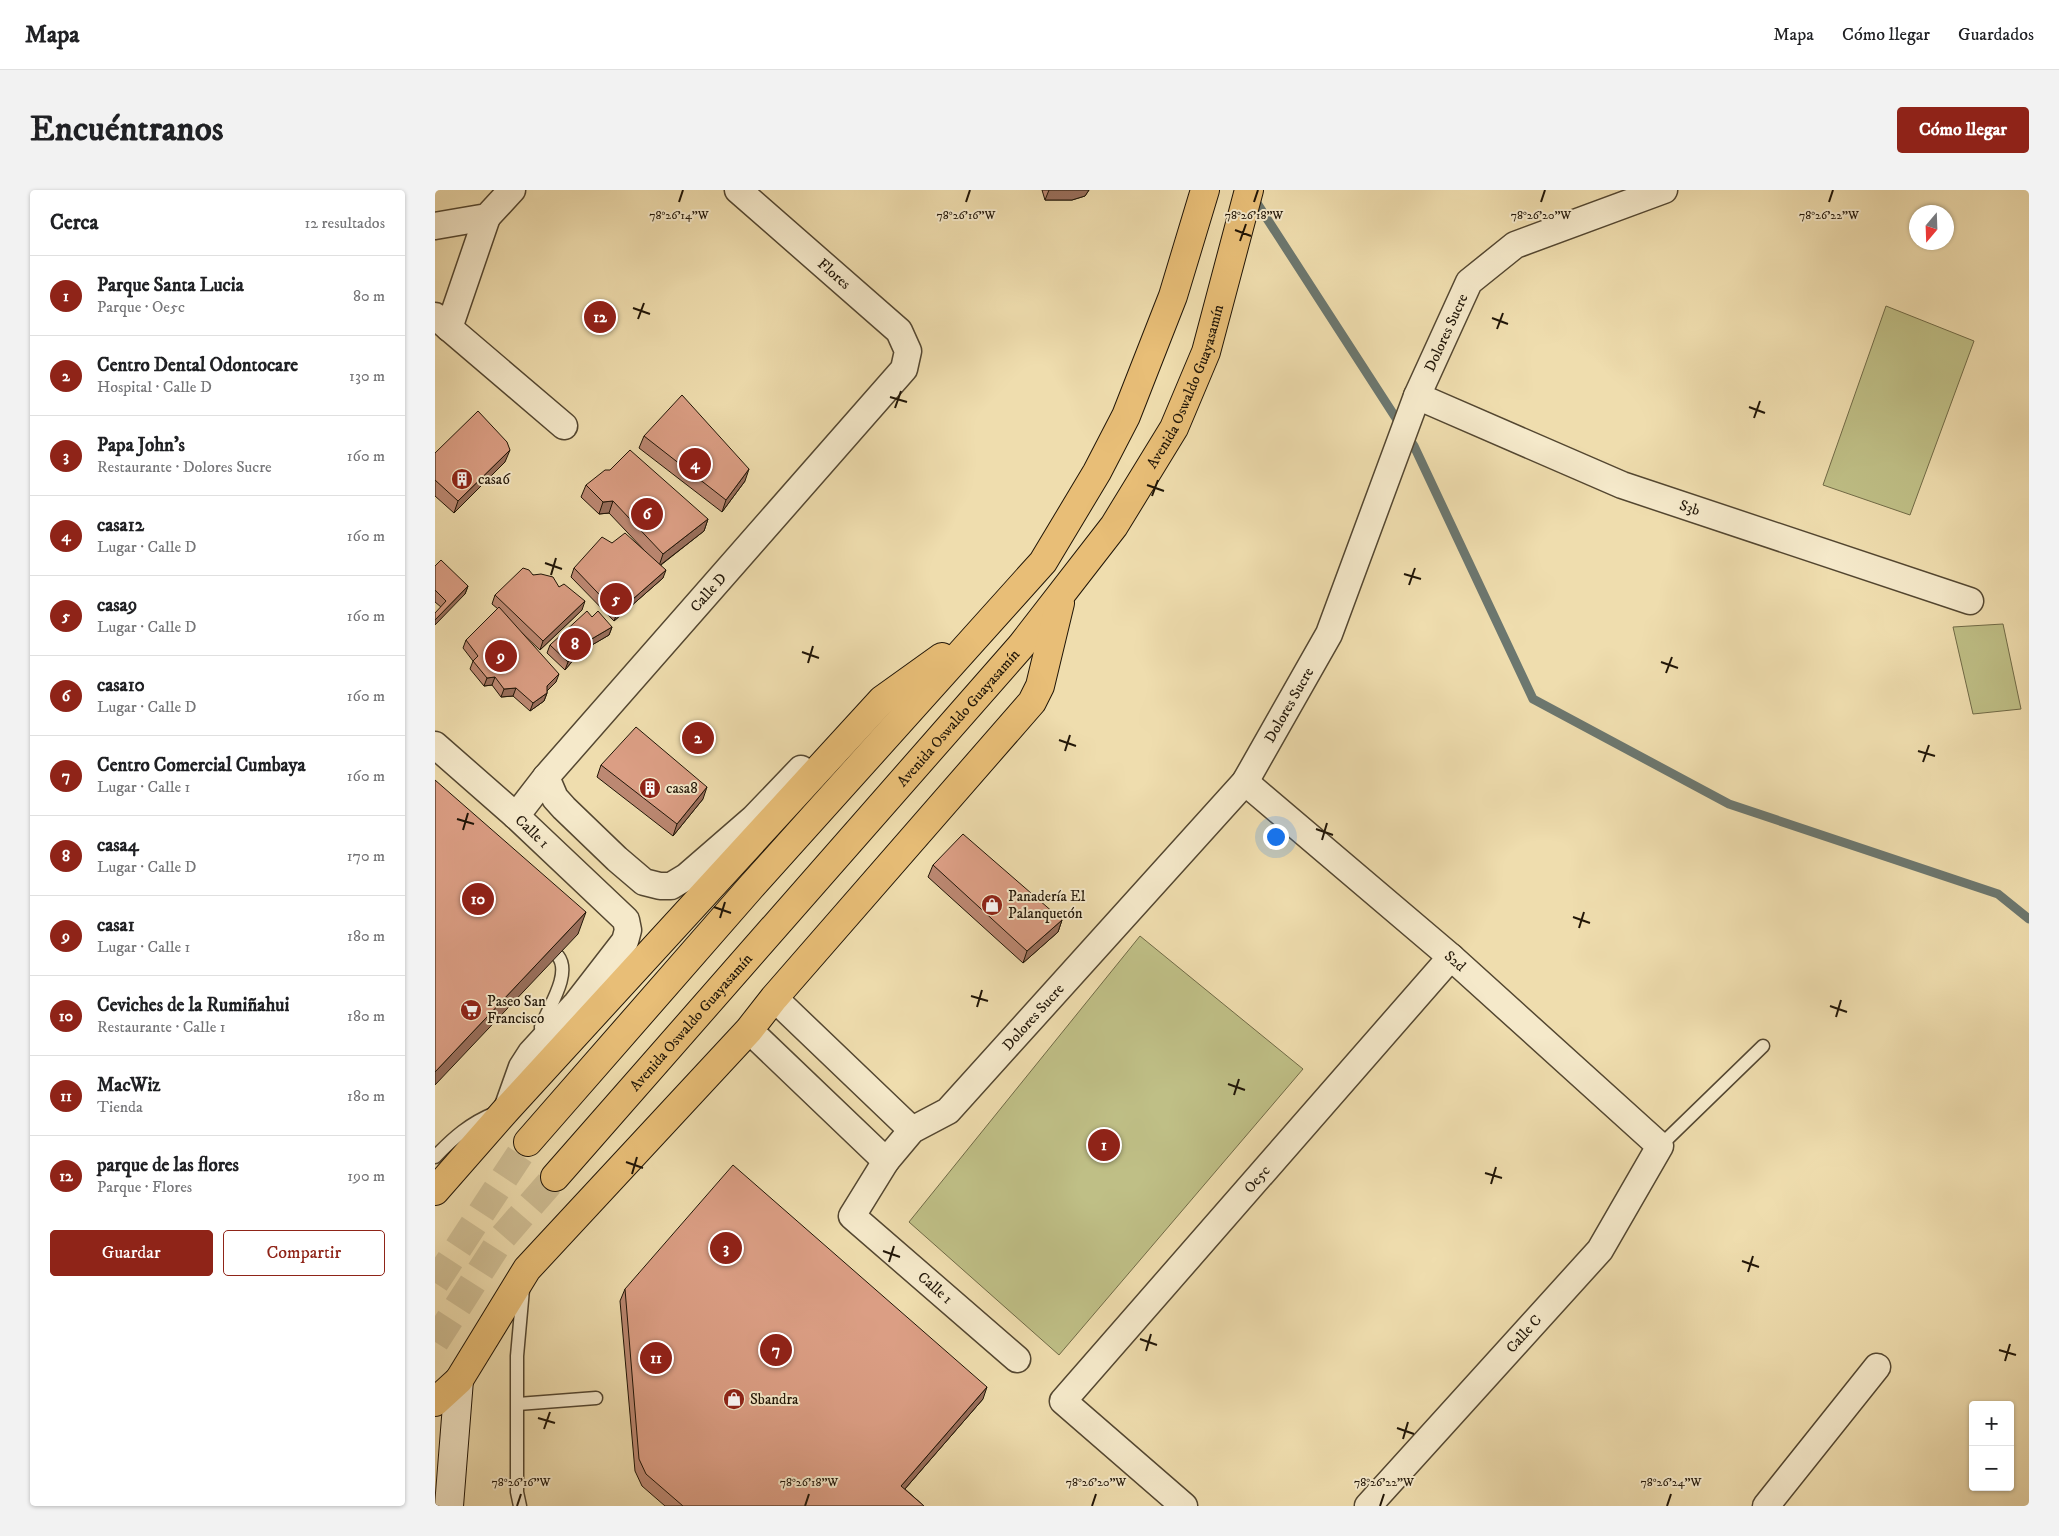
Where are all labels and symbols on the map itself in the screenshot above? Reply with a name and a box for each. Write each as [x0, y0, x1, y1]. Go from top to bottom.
north arrow [1909, 205, 1954, 250]
text: 78°26'14"W [649, 208, 710, 223]
text: 78°26'16"W [937, 208, 996, 223]
text: 78°26'18"W [1225, 208, 1284, 223]
text: 78°26'20"W [1511, 208, 1572, 223]
text: 78°26'22"W [1799, 208, 1860, 223]
street label: Flores [814, 254, 854, 294]
street label: Dolores Sucre [1420, 291, 1472, 375]
pin: 12 [584, 298, 616, 336]
street label: Avenida Oswaldo Guayasamín [1142, 302, 1228, 472]
pin: 4 [679, 445, 711, 483]
building icon: casa6 [450, 467, 474, 491]
place label: casa6 [478, 470, 511, 489]
pin: 6 [631, 495, 663, 533]
street label: S3b [1677, 495, 1703, 520]
street label: Calle D [686, 569, 730, 616]
pin: 5 [600, 580, 632, 618]
pin: 8 [559, 625, 591, 663]
pin: 9 [485, 637, 517, 675]
street label: Avenida Oswaldo Guayasamín [893, 645, 1024, 791]
street label: Dolores Sucre [1260, 664, 1318, 746]
pin: 2 [682, 719, 714, 757]
building icon: casa8 [638, 776, 662, 800]
place label: casa8 [666, 779, 698, 798]
street label: Calle 1 [511, 811, 553, 852]
your location [1263, 824, 1289, 850]
pin: 10 [462, 880, 494, 918]
place label: Panadería El Palanquetón [1008, 887, 1086, 923]
shop icon: Panadería El Palanquetón [980, 893, 1004, 917]
street label: S2d [1441, 946, 1470, 976]
street label: Avenida Oswaldo Guayasamín [625, 949, 756, 1095]
street label: Dolores Sucre [998, 979, 1068, 1054]
place label: Paseo San Francisco [487, 992, 546, 1028]
supermarket icon: Paseo San Francisco [459, 998, 483, 1022]
pin: 1 [1088, 1126, 1120, 1164]
street label: Oe5c [1240, 1161, 1275, 1197]
pin: 3 [710, 1229, 742, 1267]
street label: Calle 1 [914, 1268, 956, 1308]
street label: Calle C [1502, 1311, 1546, 1357]
pin: 7 [760, 1331, 792, 1369]
pin: 11 [640, 1339, 672, 1377]
shop icon: Sbandra [722, 1387, 746, 1411]
place label: Sbandra [750, 1390, 799, 1409]
text: 78°26'16"W [492, 1475, 551, 1490]
text: 78°26'18"W [780, 1475, 839, 1490]
text: 78°26'20"W [1066, 1475, 1127, 1490]
text: 78°26'22"W [1354, 1475, 1415, 1490]
text: 78°26'24"W [1640, 1475, 1703, 1490]

